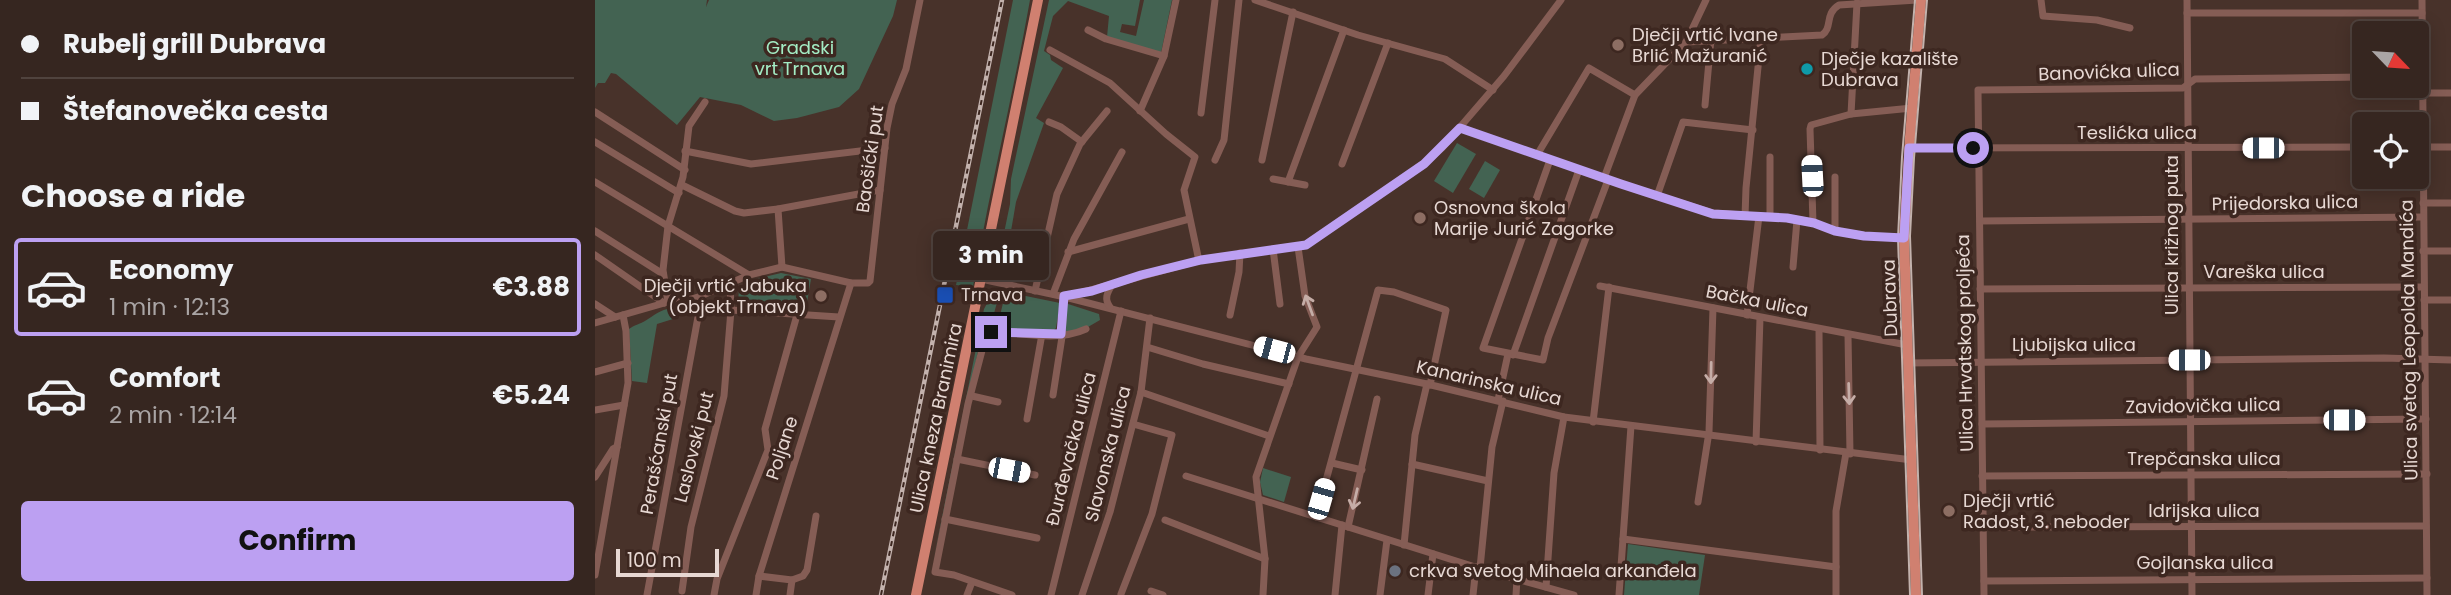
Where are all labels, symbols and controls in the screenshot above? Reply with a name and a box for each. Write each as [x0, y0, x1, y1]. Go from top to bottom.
north arrow [2352, 21, 2429, 98]
map controls [2352, 21, 2429, 189]
place label: Dječji vrtić Ivane Brlić Mažuranić [1632, 22, 1778, 68]
text: Rubelj grill Dubrava [63, 26, 326, 62]
park label: Gradski vrt Trnava [755, 35, 845, 81]
marker: Dječji vrtić Ivane Brlić Mažuranić [1610, 37, 1626, 53]
place label: Dječje kazalište Dubrava [1821, 46, 1958, 92]
street label: Banovićka ulica [2038, 57, 2180, 86]
marker: Dječje kazalište Dubrava [1799, 61, 1815, 77]
text: Štefanovečka cesta [63, 93, 328, 129]
street label: Baošićki put [850, 104, 889, 214]
button: locate [2352, 112, 2429, 189]
street label: Teslićka ulica [2077, 120, 2197, 145]
route start [1957, 132, 1989, 164]
car [2243, 138, 2285, 159]
car [1801, 154, 1824, 198]
street label: Ulica križnog puta [2159, 155, 2184, 315]
text: Choose a ride [21, 173, 245, 218]
street label: Prijedorska ulica [2211, 189, 2359, 216]
place label: Osnovna škola Marije Jurić Zagorke [1434, 195, 1614, 241]
street label: Ulica svetog Leopolda Mandića [2394, 199, 2423, 481]
marker: Osnovna škola Marije Jurić Zagorke [1412, 210, 1428, 226]
callout: 3 min [933, 230, 1049, 280]
street label: Ulica Hrvatskog proljeća [1950, 234, 1979, 452]
text: 3 min [958, 239, 1024, 271]
text: Economy [109, 252, 233, 288]
icon: car [25, 256, 88, 319]
street label: Dubrava [1876, 259, 1903, 337]
street label: Vareška ulica [2203, 259, 2325, 284]
text: €3.88 [493, 269, 570, 305]
place label: Dječji vrtić Jabuka (objekt Trnava) [644, 273, 807, 319]
street label: Bačka ulica [1704, 278, 1810, 323]
place label: Trnava [961, 282, 1023, 307]
marker: Trnava [935, 285, 955, 305]
marker: Dječji vrtić Jabuka (objekt Trnava) [813, 288, 829, 304]
text: 1 min · 12:13 [109, 291, 230, 323]
one-way arrow [1302, 295, 1315, 317]
route end [975, 316, 1007, 348]
street label: Ulica kneza Branimira [903, 321, 968, 515]
street label: Ljubijska ulica [2012, 332, 2136, 357]
car [1251, 334, 1298, 366]
car [2169, 350, 2211, 371]
street label: Kanarinska ulica [1414, 354, 1564, 411]
text: Comfort [109, 360, 221, 396]
one-way arrow [1705, 361, 1718, 384]
icon: car [25, 364, 88, 427]
street label: Đurđevačka ulica [1039, 369, 1102, 528]
street label: Perašćanski put [634, 372, 683, 516]
text: €5.24 [493, 377, 570, 413]
street label: Slavonska ulica [1079, 383, 1137, 525]
one-way arrow [1842, 383, 1856, 406]
street label: Laslovski put [668, 389, 719, 505]
street label: Zavidovička ulica [2125, 392, 2281, 419]
text: 2 min · 12:14 [109, 399, 237, 431]
car [2324, 410, 2366, 431]
street label: Poljane [759, 413, 804, 483]
street label: Trepčanska ulica [2127, 446, 2281, 471]
car [987, 456, 1032, 484]
car [1306, 476, 1337, 522]
one-way arrow [1348, 487, 1361, 510]
place label: Dječji vrtić Radost, 3. neboder [1963, 488, 2130, 534]
street label: Idrijska ulica [2148, 498, 2260, 523]
button: Confirm [21, 501, 574, 581]
marker: Dječji vrtić Radost, 3. neboder [1941, 503, 1957, 519]
scale bar [616, 546, 719, 578]
text: 100 m [627, 547, 682, 574]
street label: Gojlanska ulica [2136, 550, 2274, 575]
place label: crkva svetog Mihaela arkanđela [1409, 558, 1697, 583]
marker: crkva svetog Mihaela arkanđela [1387, 563, 1403, 579]

